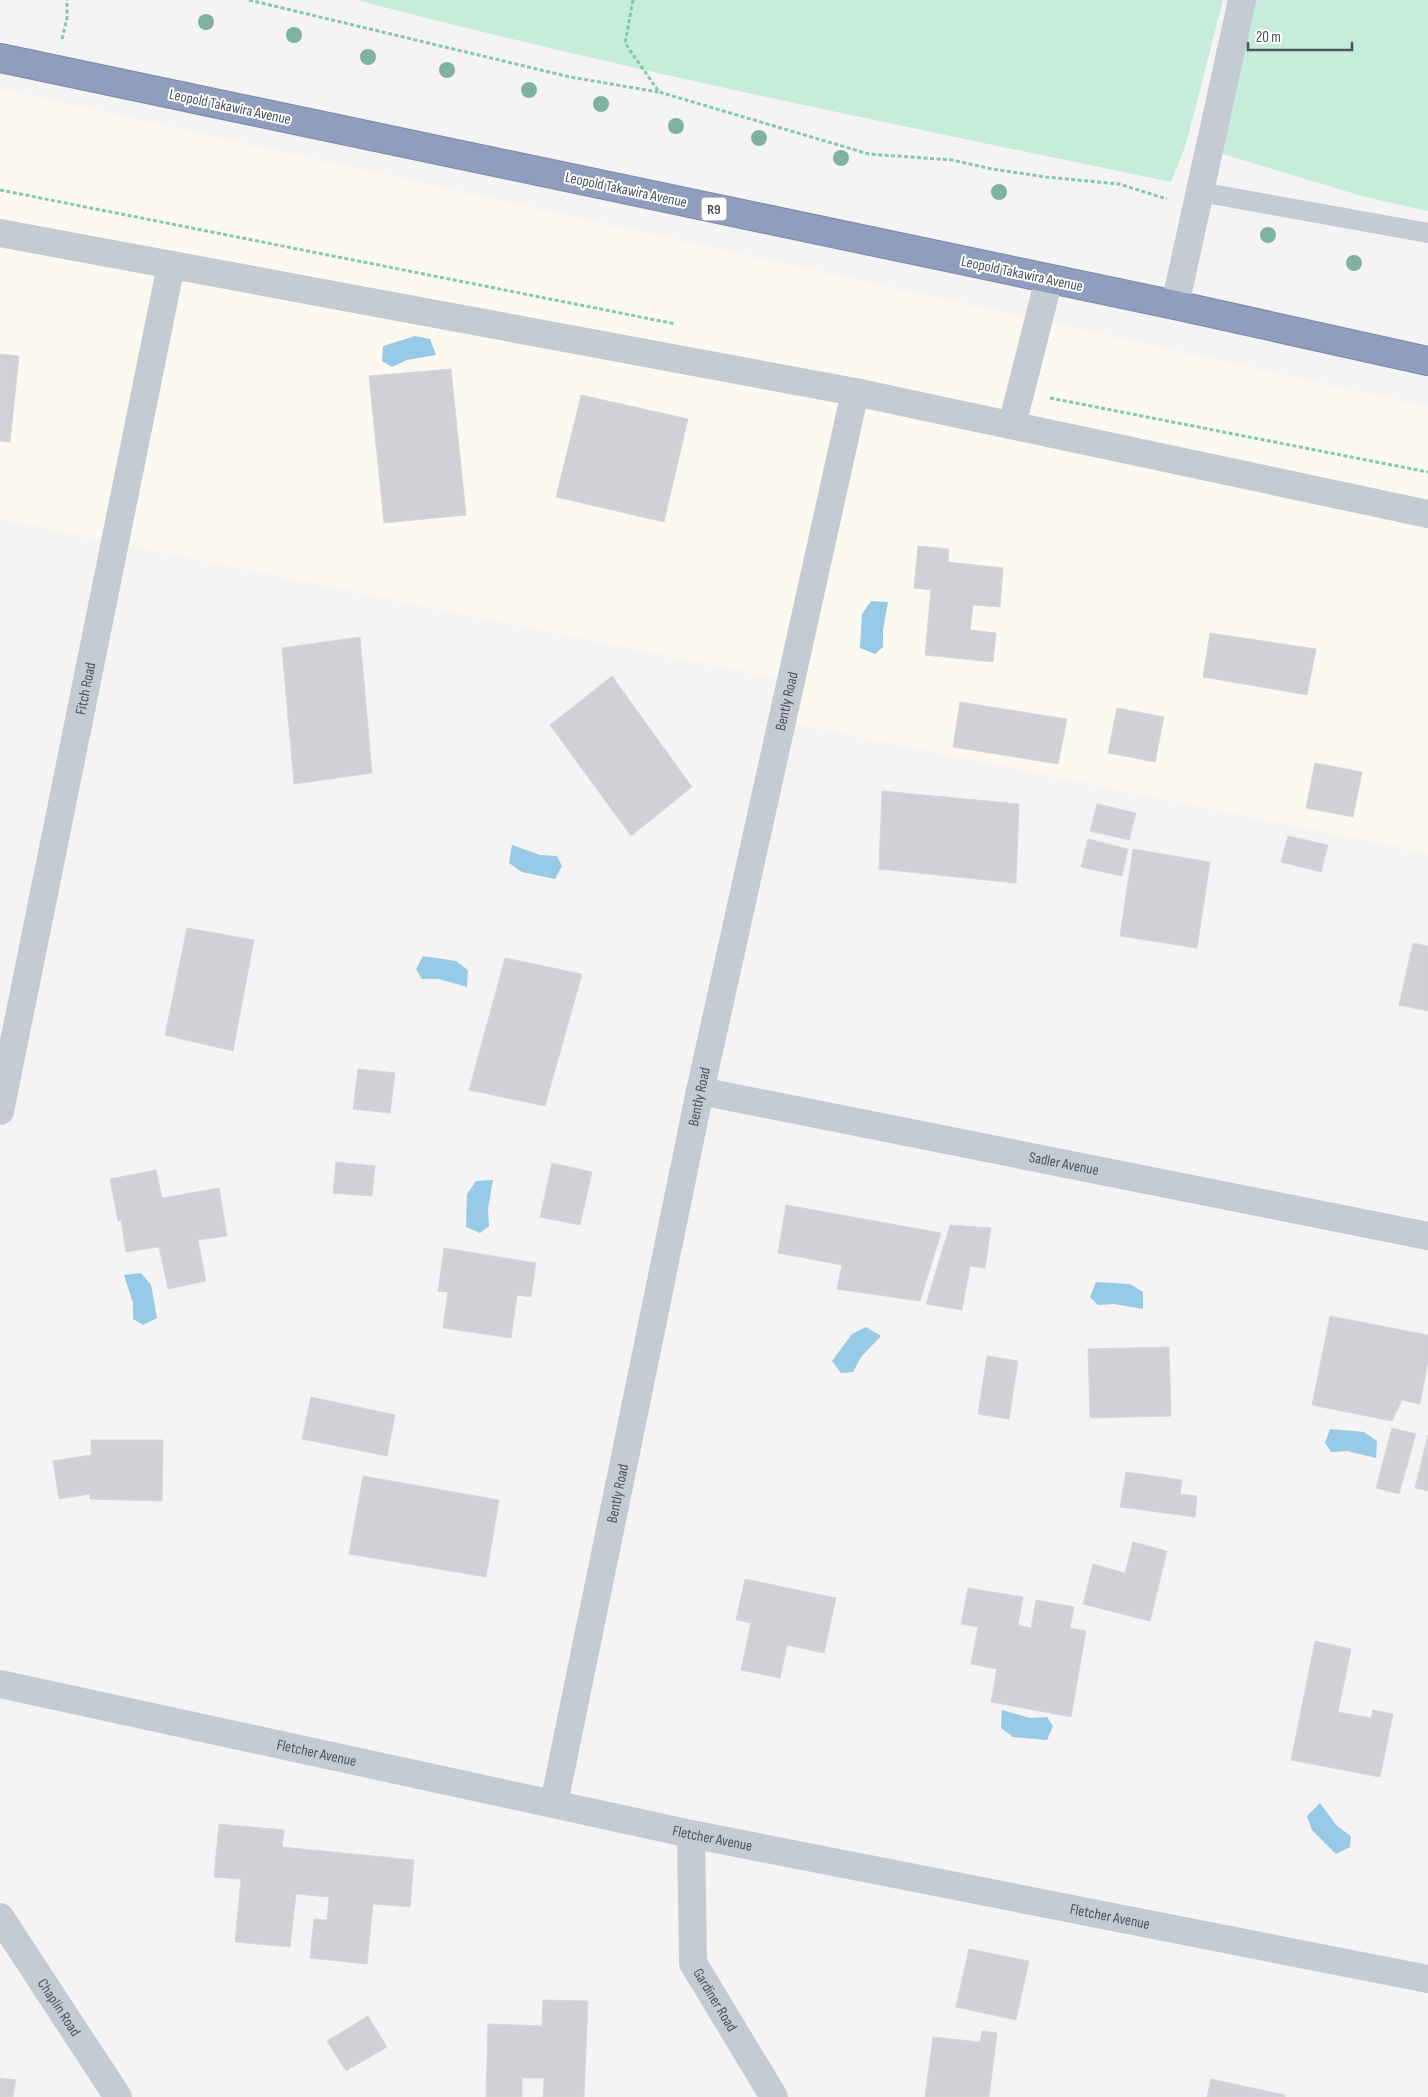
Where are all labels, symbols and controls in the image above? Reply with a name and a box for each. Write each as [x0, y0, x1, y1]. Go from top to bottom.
scale bar [1248, 20, 1352, 52]
text: 20 m [1256, 28, 1281, 47]
street label: Leopold Takawira Avenue [167, 85, 293, 129]
street label: Leopold Takawira Avenue [563, 168, 689, 212]
road number: R9 [702, 198, 726, 220]
street label: Leopold Takawira Avenue [959, 252, 1085, 296]
street label: Fitch Road [71, 661, 100, 716]
street label: Bently Road [771, 670, 802, 733]
street label: Bently Road [684, 1065, 714, 1128]
street label: Sadler Avenue [1027, 1147, 1100, 1180]
street label: Bently Road [602, 1462, 633, 1525]
street label: Fletcher Avenue [275, 1735, 358, 1771]
street label: Fletcher Avenue [671, 1821, 754, 1855]
street label: Fletcher Avenue [1068, 1899, 1151, 1934]
street label: Gardiner Road [689, 1965, 742, 2035]
street label: Chaplin Road [33, 1975, 85, 2040]

